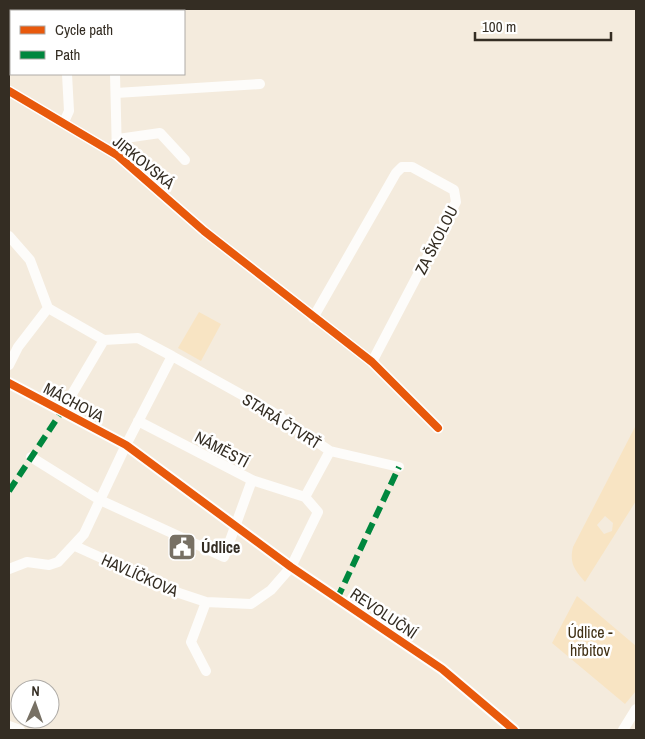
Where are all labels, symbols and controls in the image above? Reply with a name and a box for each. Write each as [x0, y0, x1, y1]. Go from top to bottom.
legend [10, 10, 185, 75]
scale bar [475, 10, 611, 42]
text: 100 m [482, 16, 516, 37]
text: Cycle path [55, 19, 113, 40]
text: Path [55, 44, 80, 65]
street label: JIRKOVSKÁ [108, 130, 180, 194]
street label: ZA ŠKOLOU [409, 202, 463, 278]
street label: MÁCHOVA [40, 377, 108, 427]
street label: STARÁ ČTVRŤ [238, 388, 326, 454]
street label: NÁMĚSTÍ [191, 426, 253, 473]
public building icon: Údlice [167, 532, 197, 562]
place label: Údlice [201, 536, 240, 558]
street label: HAVLÍČKOVA [98, 548, 182, 602]
street label: REVOLUČNÍ [346, 582, 422, 644]
park label: Údlice - hřbitov [567, 621, 613, 661]
north arrow [10, 679, 60, 729]
text: N [31, 682, 40, 700]

